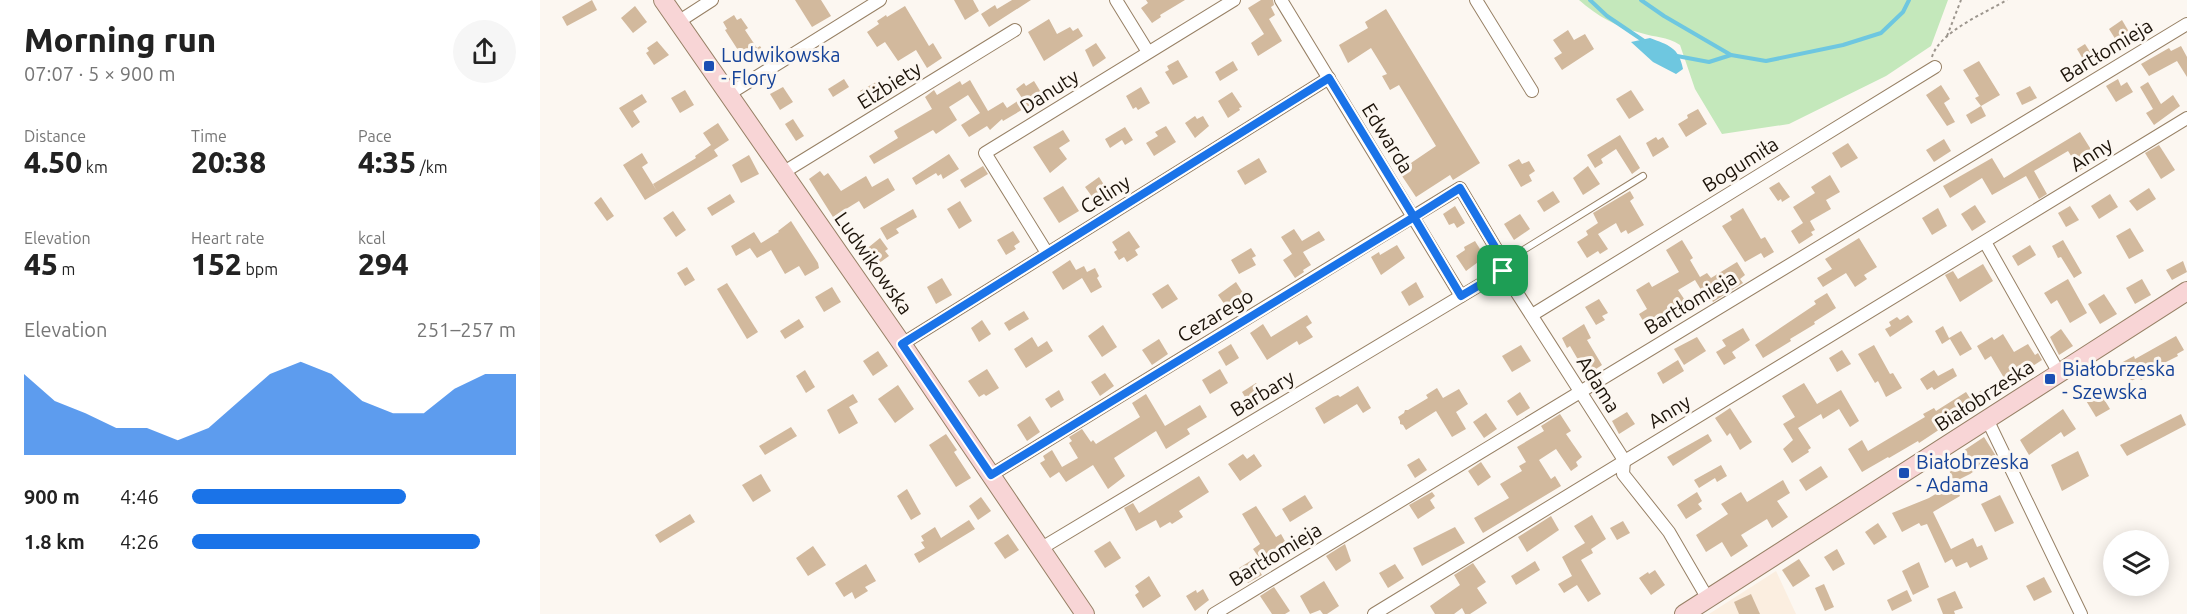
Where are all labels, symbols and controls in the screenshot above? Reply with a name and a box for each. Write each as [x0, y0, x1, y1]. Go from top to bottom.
street label: Bartłomieja [2056, 13, 2156, 87]
button: share [453, 20, 516, 83]
text: Morning run [24, 21, 216, 58]
place label: Ludwikowska - Flory [721, 43, 841, 89]
street label: Elżbiety [853, 56, 925, 114]
marker: Ludwikowska - Flory [702, 59, 716, 73]
text: 07:07 · 5 × 900 m [24, 62, 176, 85]
street label: Danuty [1015, 64, 1083, 118]
street label: Edwarda [1358, 99, 1418, 177]
text: Distance [24, 127, 86, 145]
text: Time [191, 127, 227, 145]
text: Pace [358, 127, 392, 145]
street label: Bogumiła [1698, 132, 1782, 196]
street label: Anny [2066, 132, 2117, 176]
text: 4.50 [24, 145, 82, 179]
text: 20:38 [191, 145, 266, 179]
text: 4:35 [358, 145, 416, 179]
text: km [82, 158, 108, 176]
text: /km [416, 158, 448, 176]
street label: Celiny [1076, 170, 1134, 218]
street label: Ludwikowska [830, 207, 918, 319]
text: Elevation [24, 229, 91, 247]
text: Heart rate [191, 229, 265, 247]
text: kcal [358, 229, 386, 247]
pin [1477, 245, 1528, 296]
text: 45 [24, 247, 58, 281]
text: 152 [191, 247, 242, 281]
text: 294 [358, 247, 409, 281]
icon: arrive [1486, 254, 1519, 287]
text: m [58, 260, 75, 278]
text: bpm [242, 260, 278, 278]
street label: Bartłomieja [1640, 265, 1740, 339]
street label: Cezarego [1173, 283, 1257, 347]
text: Elevation [24, 318, 107, 341]
text: 251–257 m [417, 318, 516, 341]
street label: Adama [1573, 351, 1625, 417]
street label: Białobrzeska [1930, 355, 2038, 435]
place label: Białobrzeska - Szewska [2062, 357, 2175, 403]
street label: Barbary [1226, 365, 1298, 421]
marker: Białobrzeska - Szewska [2043, 372, 2057, 386]
street label: Anny [1644, 389, 1695, 433]
place label: Białobrzeska - Adama [1916, 450, 2029, 496]
marker: Białobrzeska - Adama [1897, 466, 1911, 480]
text: 900 m [24, 485, 80, 508]
text: 4:46 [120, 485, 159, 508]
street label: Bartłomieja [1225, 517, 1325, 591]
text: 1.8 km [24, 530, 85, 553]
text: 4:26 [120, 530, 159, 553]
map controls [2103, 530, 2169, 596]
button: layers [2103, 530, 2169, 596]

